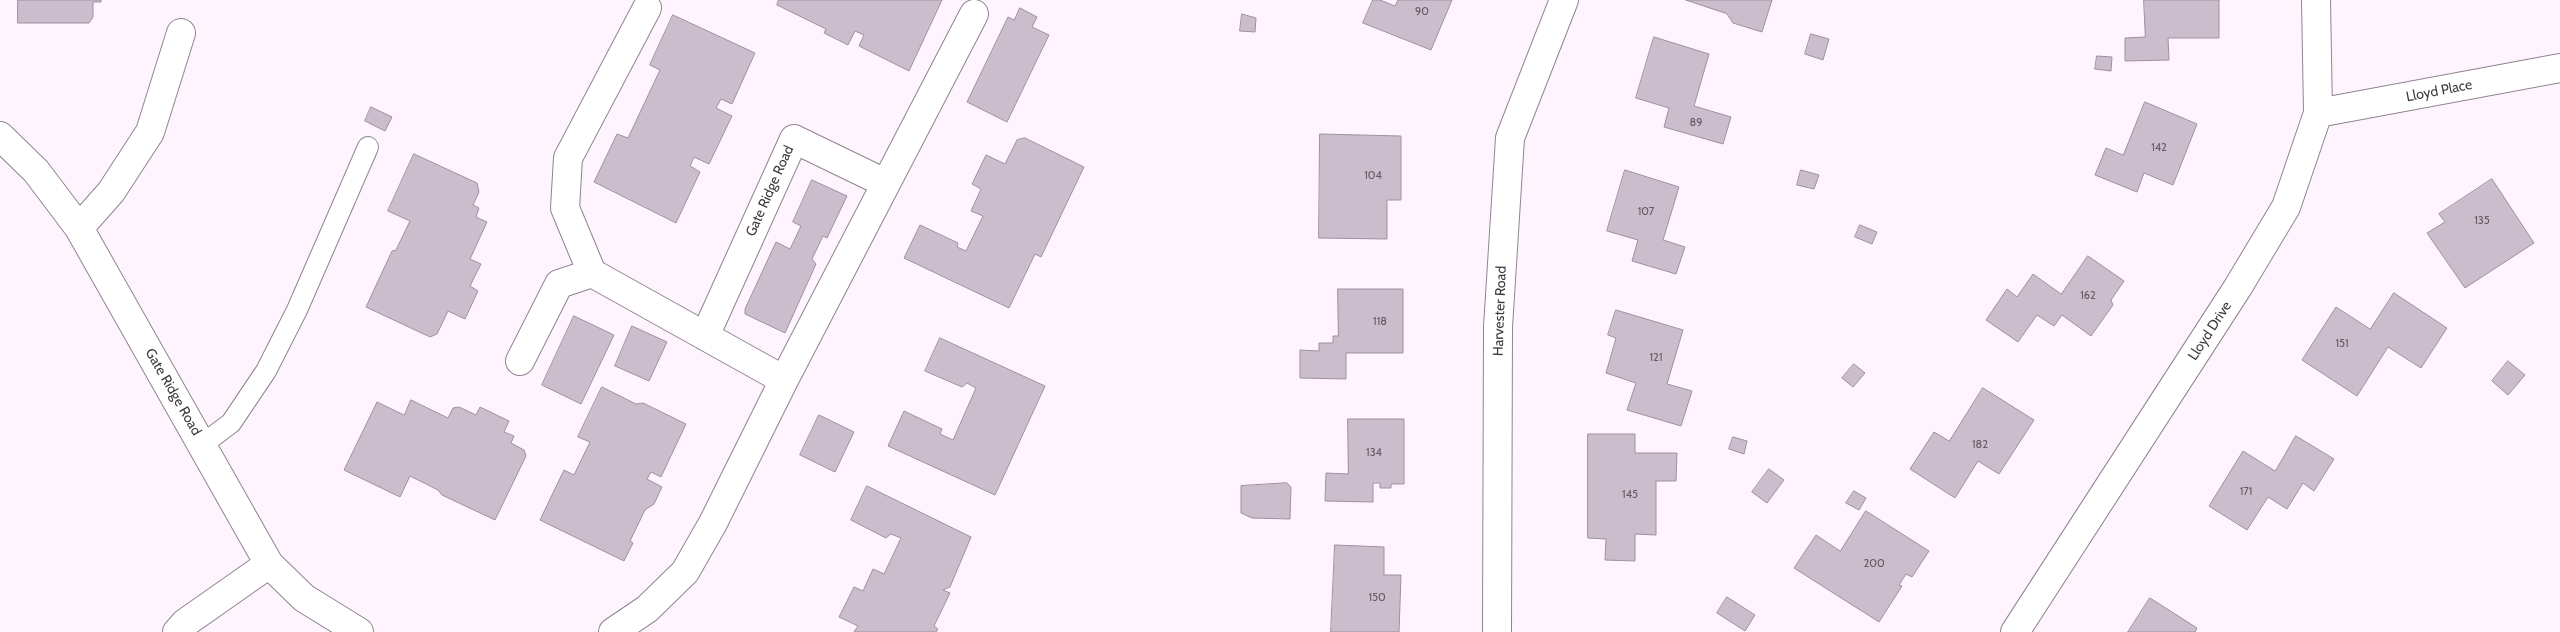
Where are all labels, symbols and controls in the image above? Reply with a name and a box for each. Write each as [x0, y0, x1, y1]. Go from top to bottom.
house number: 90 [1415, 5, 1429, 19]
street label: Lloyd Place [2404, 76, 2474, 106]
house number: 89 [1690, 116, 1702, 130]
house number: 142 [2151, 141, 2167, 155]
street label: Gate Ridge Road [742, 143, 798, 239]
house number: 104 [1364, 169, 1382, 183]
house number: 107 [1638, 205, 1654, 219]
house number: 135 [2474, 214, 2490, 228]
street label: Harvester Road [1490, 266, 1510, 356]
house number: 162 [2080, 289, 2096, 303]
street label: Lloyd Drive [2185, 298, 2235, 364]
house number: 118 [1373, 315, 1387, 329]
house number: 151 [2335, 337, 2349, 351]
street label: Gate Ridge Road [141, 345, 205, 439]
house number: 121 [1650, 351, 1662, 365]
house number: 182 [1972, 438, 1988, 452]
house number: 134 [1366, 446, 1382, 460]
house number: 171 [2240, 485, 2252, 499]
house number: 145 [1622, 488, 1638, 502]
house number: 200 [1863, 557, 1885, 571]
house number: 150 [1368, 591, 1386, 605]

